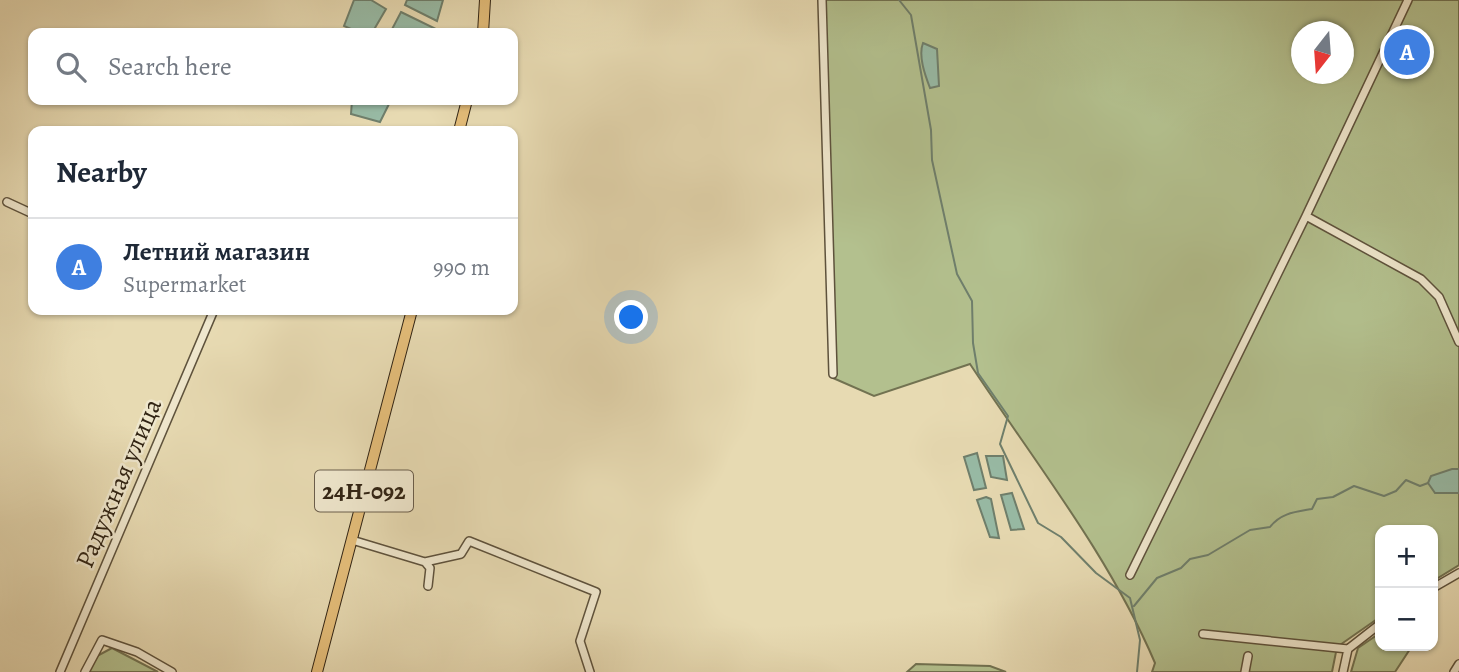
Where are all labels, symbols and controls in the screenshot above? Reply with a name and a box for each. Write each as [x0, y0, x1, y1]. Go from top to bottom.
north arrow [1291, 21, 1354, 84]
pin: A [1384, 26, 1430, 78]
search box [28, 28, 518, 105]
icon: search [52, 48, 90, 86]
text: Search here [108, 49, 232, 84]
text: Nearby [56, 152, 147, 192]
text: Летний магазин [123, 234, 310, 269]
text: A [72, 252, 86, 283]
text: 990 m [433, 252, 490, 283]
text: Supermarket [123, 269, 246, 300]
your location [614, 300, 648, 334]
street label: Радужная улица [67, 393, 170, 573]
road number: 24Н-092 [315, 470, 413, 512]
map controls [1375, 525, 1438, 651]
button: + [1375, 525, 1438, 588]
button: − [1375, 588, 1438, 651]

